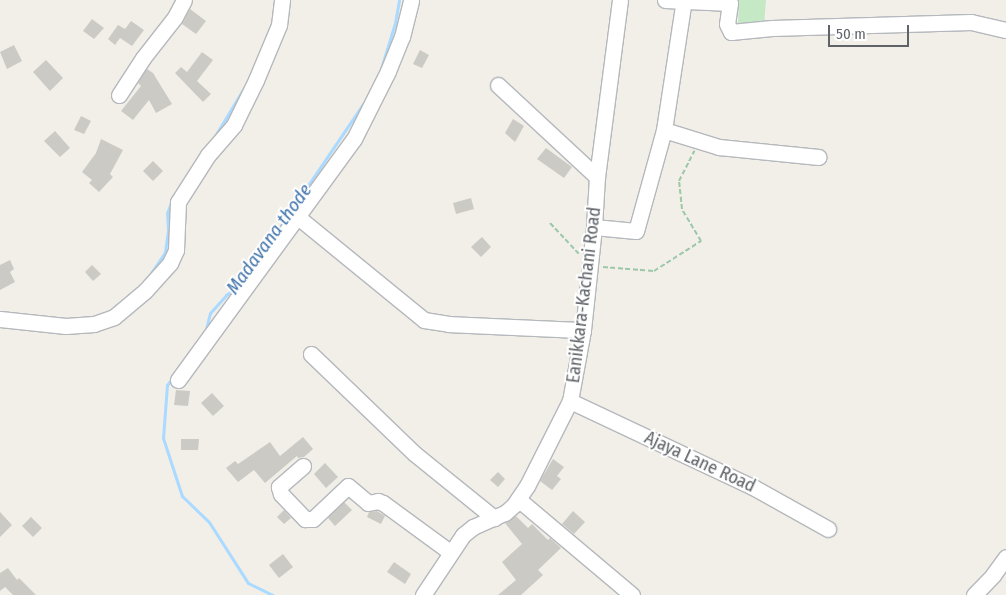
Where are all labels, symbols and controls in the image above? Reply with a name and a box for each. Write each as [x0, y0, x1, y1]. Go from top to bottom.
scale bar [831, 15, 912, 47]
text: 50 m [836, 25, 866, 43]
water label: Madavana thode [221, 179, 317, 299]
street label: Eanikkara-Kachani Road [562, 206, 606, 384]
street label: Ajaya Lane Road [641, 427, 759, 497]

